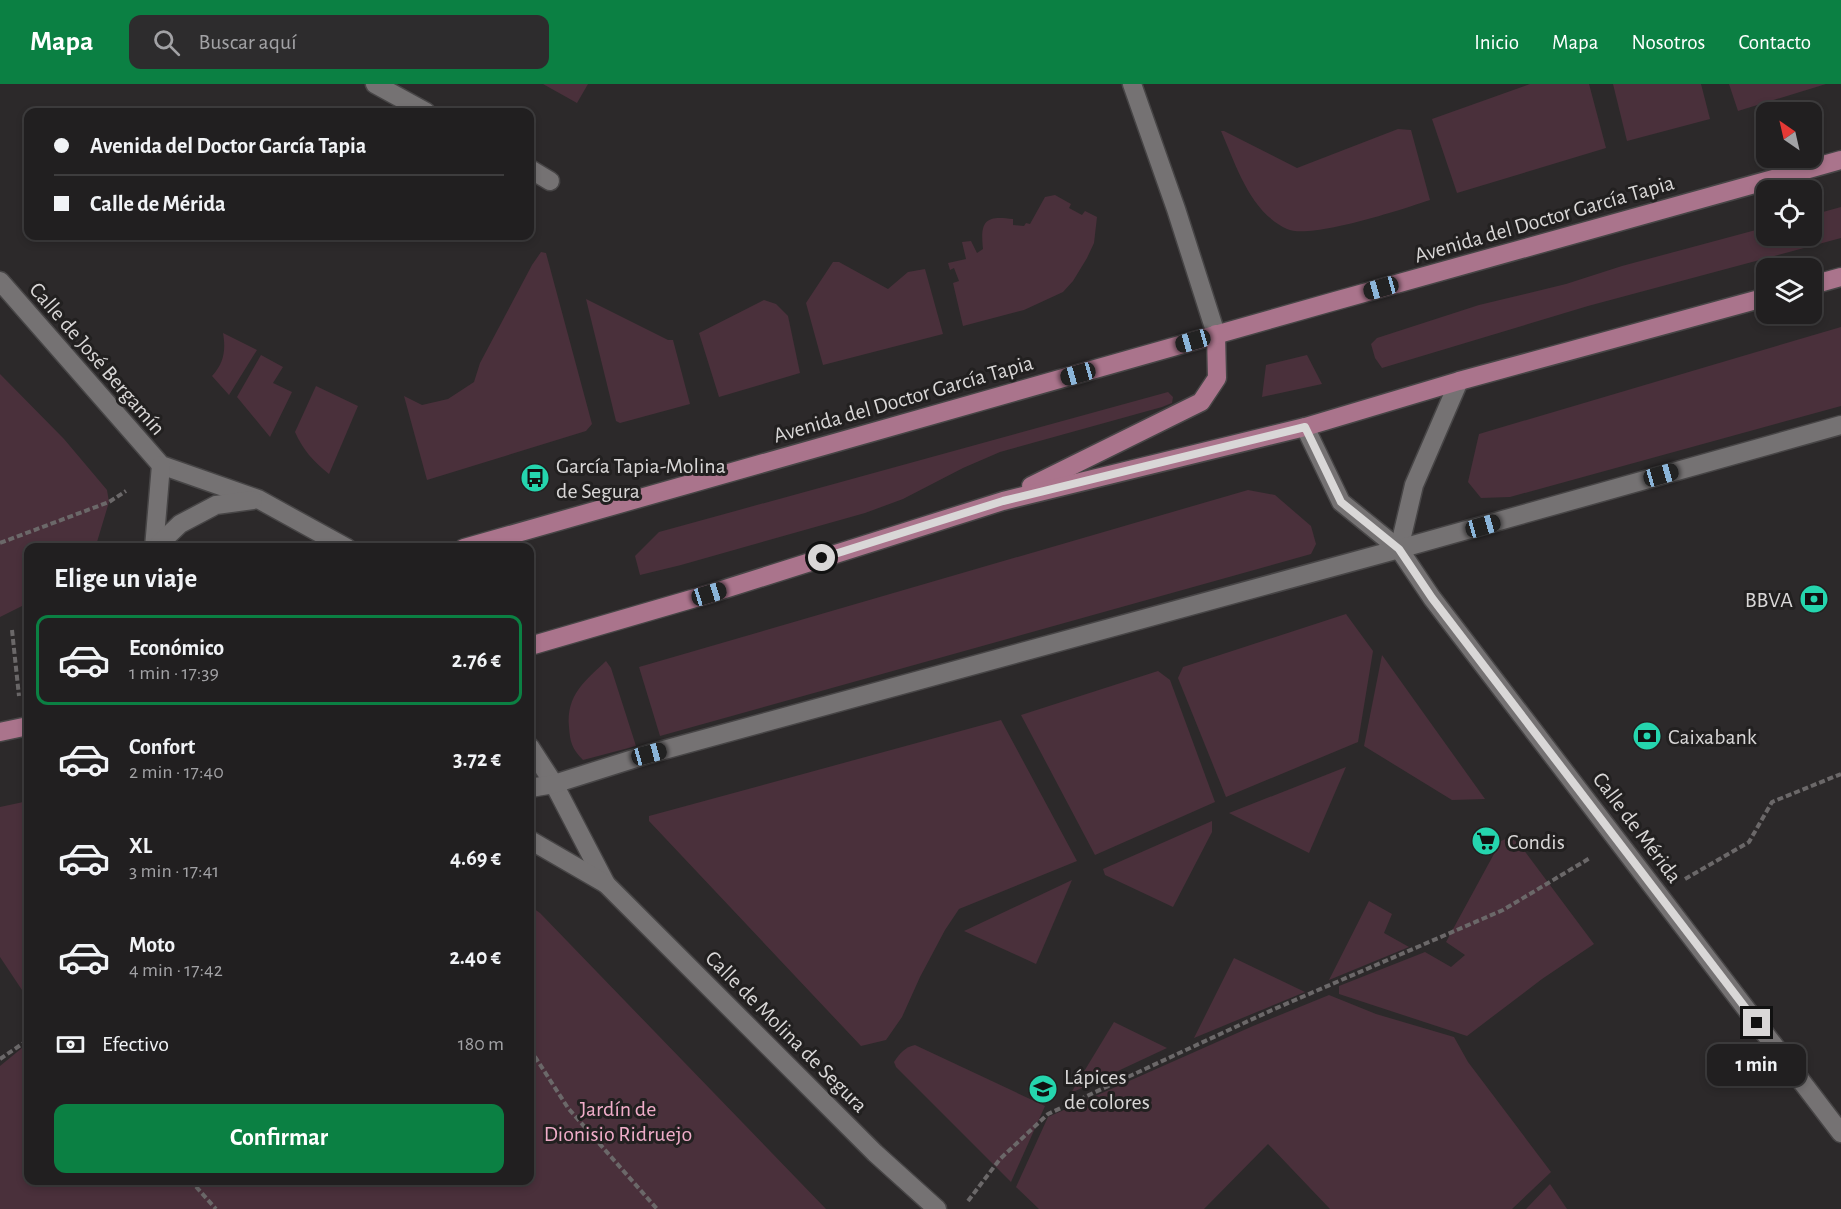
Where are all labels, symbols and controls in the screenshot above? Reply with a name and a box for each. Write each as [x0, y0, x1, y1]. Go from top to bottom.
search box [129, 15, 549, 69]
icon: search [150, 26, 183, 59]
text: Mapa [30, 28, 93, 56]
text: Buscar aquí [198, 31, 297, 53]
text: Inicio [1474, 32, 1519, 53]
text: Mapa [1552, 32, 1599, 53]
text: Nosotros [1632, 32, 1705, 53]
text: Contacto [1738, 32, 1811, 53]
north arrow [1756, 102, 1822, 168]
map controls [1756, 102, 1822, 324]
text: Avenida del Doctor García Tapia [90, 135, 366, 157]
street label: Avenida del Doctor García Tapia [1412, 171, 1677, 267]
button: locate [1756, 180, 1822, 246]
text: Calle de Mérida [90, 193, 226, 215]
button: layers [1756, 258, 1822, 324]
car [1361, 274, 1401, 302]
street label: Calle de José Bergamín [25, 278, 169, 439]
car [1173, 327, 1213, 355]
street label: Avenida del Doctor García Tapia [771, 351, 1036, 447]
car [1058, 360, 1098, 388]
place label: García Tapia-Molina de Segura [556, 455, 726, 502]
car [1641, 461, 1681, 489]
bus stop icon: García Tapia-Molina de Segura [519, 462, 551, 494]
car [1463, 512, 1503, 540]
route start [808, 544, 835, 571]
text: Elige un viaje [54, 565, 197, 592]
car [689, 580, 729, 608]
bank icon: BBVA [1798, 583, 1830, 615]
place label: BBVA [1745, 589, 1793, 611]
icon: car [57, 633, 111, 687]
text: Económico [129, 637, 224, 659]
text: 2.76 € [452, 649, 501, 671]
text: 1 min · 17:39 [129, 663, 219, 683]
bank icon: Caixabank [1631, 720, 1663, 752]
place label: Caixabank [1668, 726, 1757, 748]
icon: car [57, 732, 111, 786]
text: Confort [129, 736, 195, 758]
car [629, 741, 669, 767]
text: 3.72 € [453, 748, 501, 770]
text: 2 min · 17:40 [129, 762, 224, 782]
street label: Calle de Mérida [1589, 768, 1686, 887]
supermarket icon: Condis [1470, 825, 1502, 857]
icon: car [57, 831, 111, 885]
place label: Condis [1507, 831, 1565, 853]
text: XL [129, 835, 152, 857]
text: 4.69 € [450, 847, 501, 869]
text: 3 min · 17:41 [129, 861, 219, 881]
icon: car [57, 930, 111, 984]
text: Moto [129, 934, 175, 956]
text: 2.40 € [449, 946, 501, 968]
street label: Calle de Molina de Segura [701, 947, 871, 1117]
text: 4 min · 17:42 [129, 960, 223, 980]
route end [1743, 1009, 1770, 1036]
icon: cash [54, 1028, 87, 1061]
text: Efectivo [102, 1033, 169, 1055]
text: 180 m [458, 1034, 504, 1054]
callout: 1 min [1708, 1044, 1806, 1086]
text: 1 min [1735, 1055, 1778, 1075]
place label: Lápices de colores [1064, 1066, 1150, 1113]
school or university icon: Lápices de colores [1027, 1073, 1059, 1105]
park label: Jardín de Dionisio Ridruejo [544, 1098, 692, 1145]
button: Confirmar [54, 1104, 504, 1173]

